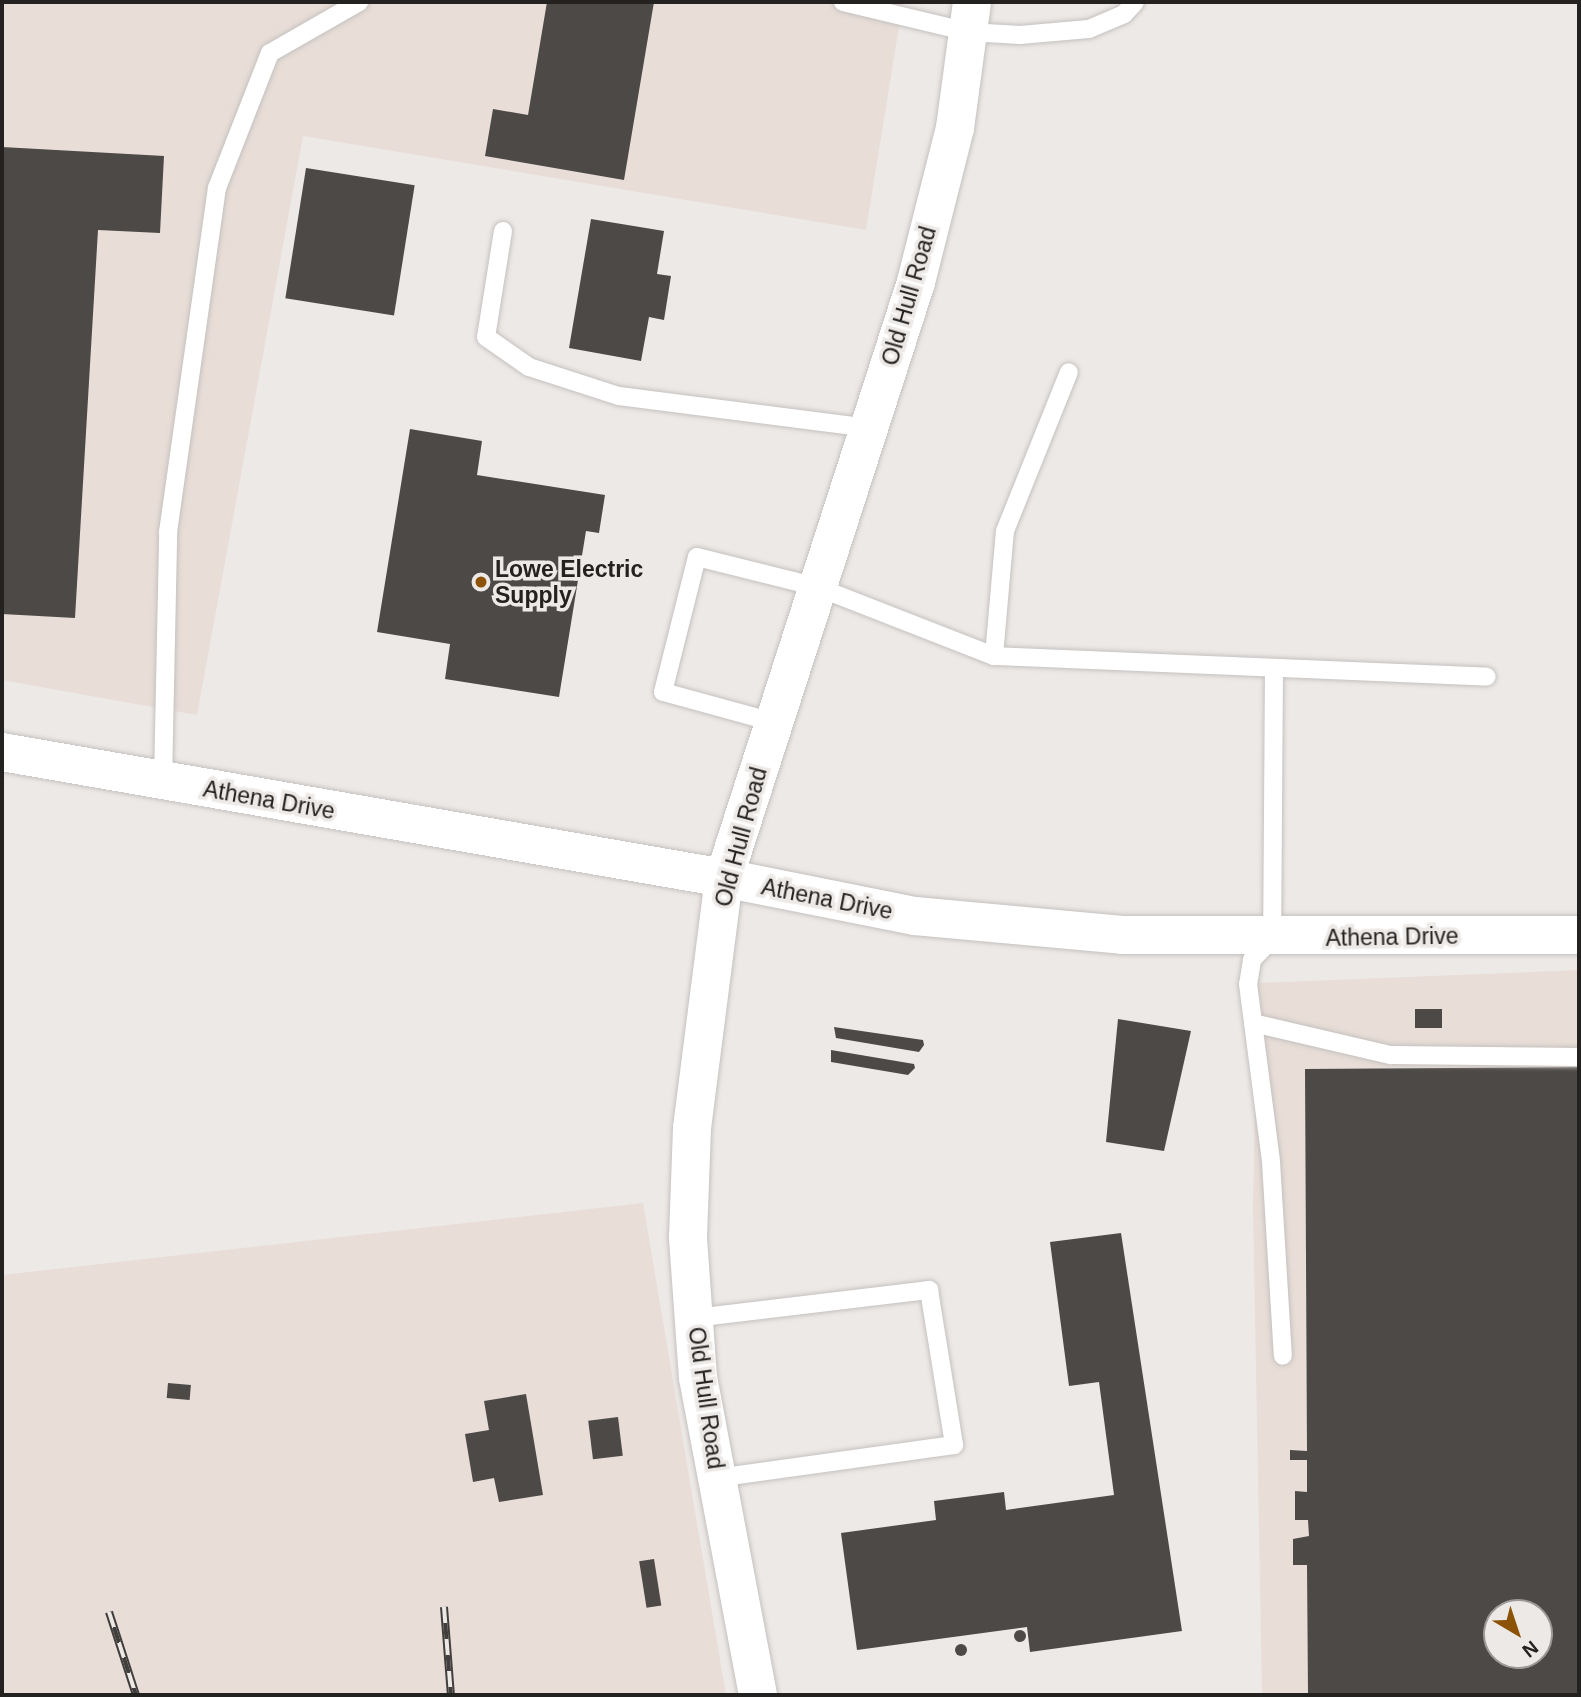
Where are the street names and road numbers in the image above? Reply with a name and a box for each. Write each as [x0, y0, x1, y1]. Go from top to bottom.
street label: Old Hull Road [876, 223, 942, 369]
street label: Old Hull Road [709, 764, 773, 910]
street label: Athena Drive [201, 775, 337, 825]
street label: Athena Drive [759, 873, 895, 925]
street label: Athena Drive [1325, 922, 1459, 952]
street label: Old Hull Road [682, 1325, 730, 1471]

